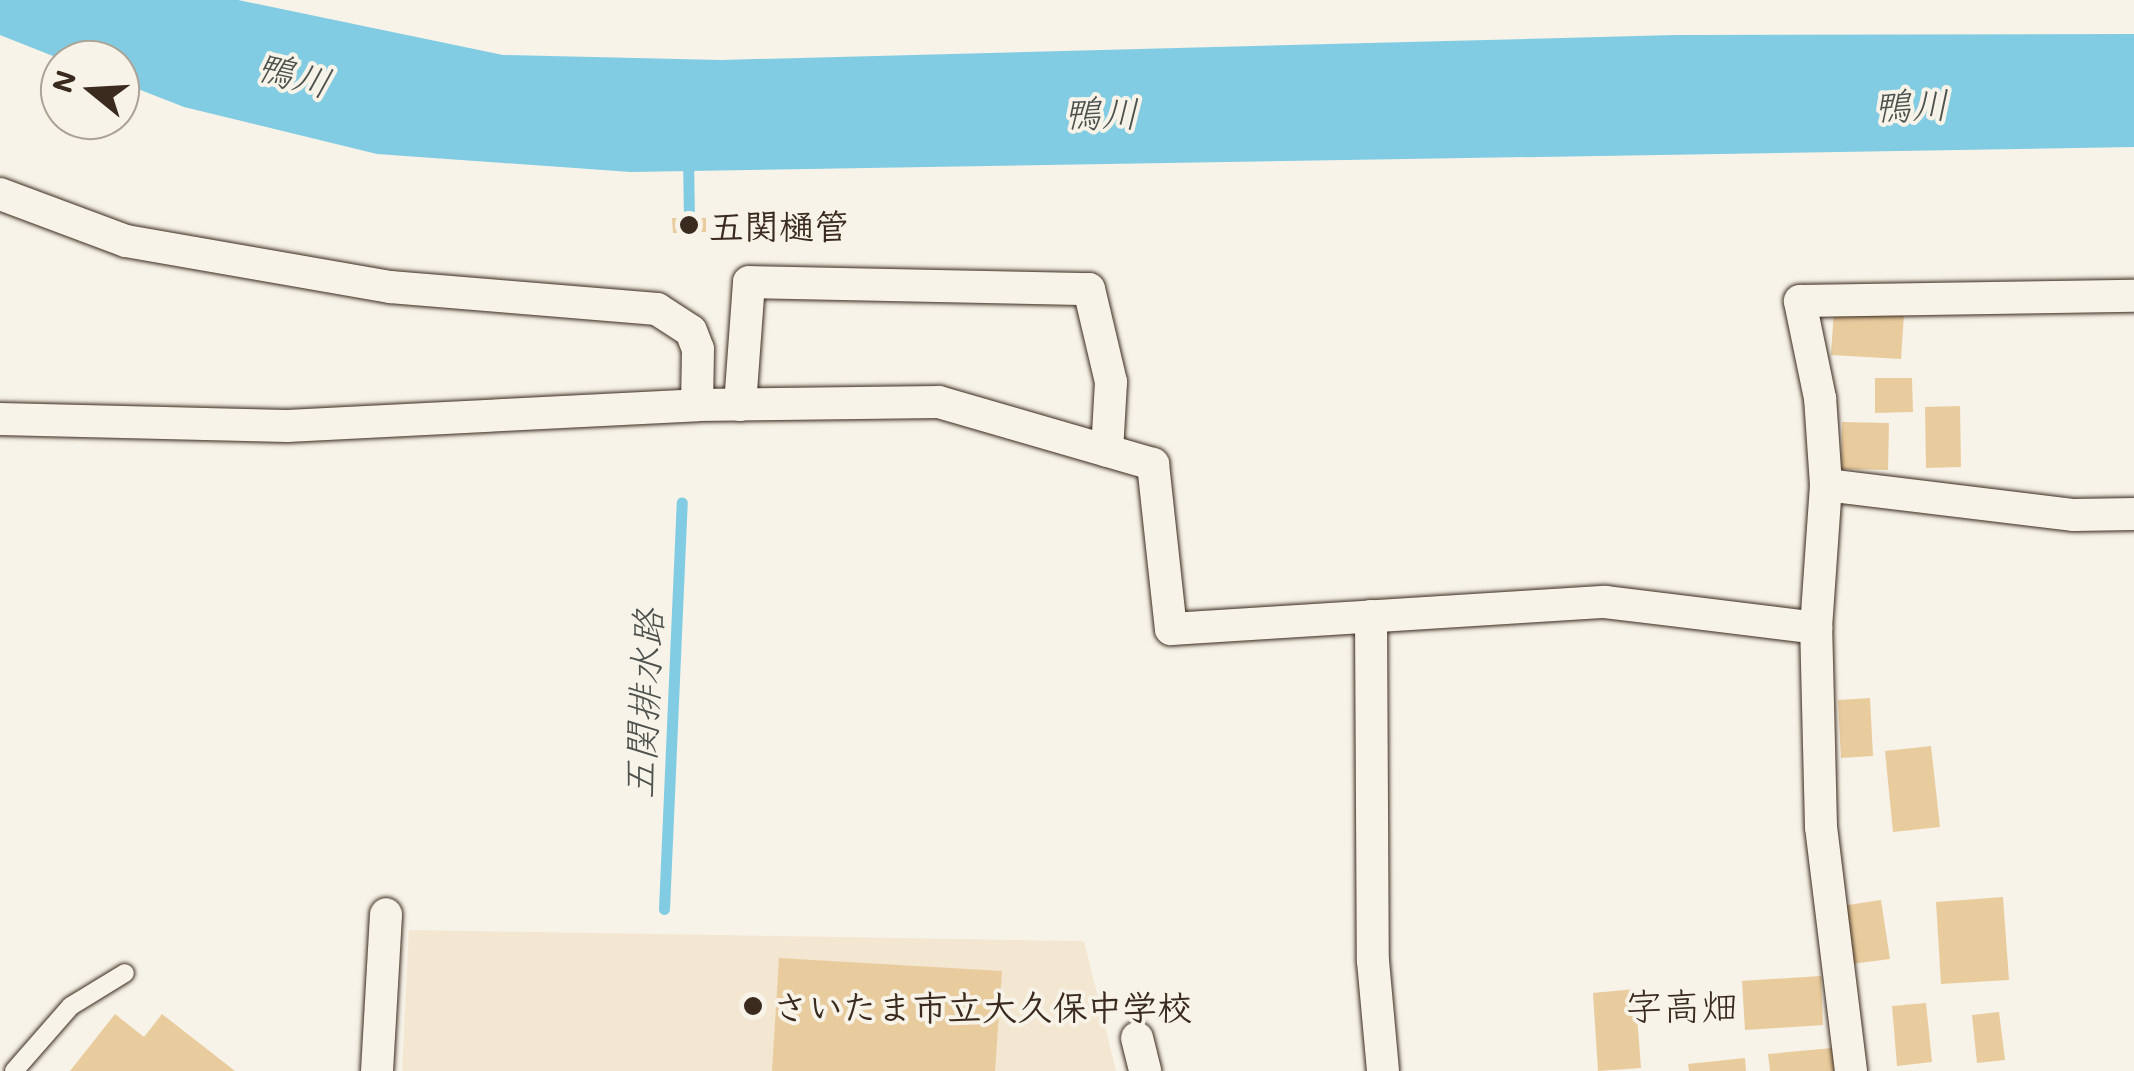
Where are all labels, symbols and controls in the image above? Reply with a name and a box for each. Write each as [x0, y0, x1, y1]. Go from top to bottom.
north arrow [40, 40, 140, 140]
water label: 鴨川 [251, 42, 337, 106]
text: N [43, 66, 84, 97]
water label: 鴨川 [1872, 81, 1950, 129]
water label: 鴨川 [1063, 90, 1139, 136]
place label: 五関樋管 [709, 204, 849, 246]
marker: 五関樋管 [678, 214, 700, 236]
water label: 五関排水路 [615, 608, 671, 800]
district label: 字高畑 [1625, 983, 1739, 1029]
place label: さいたま市立大久保中学校 [773, 985, 1193, 1027]
marker: さいたま市立大久保中学校 [742, 995, 764, 1017]

